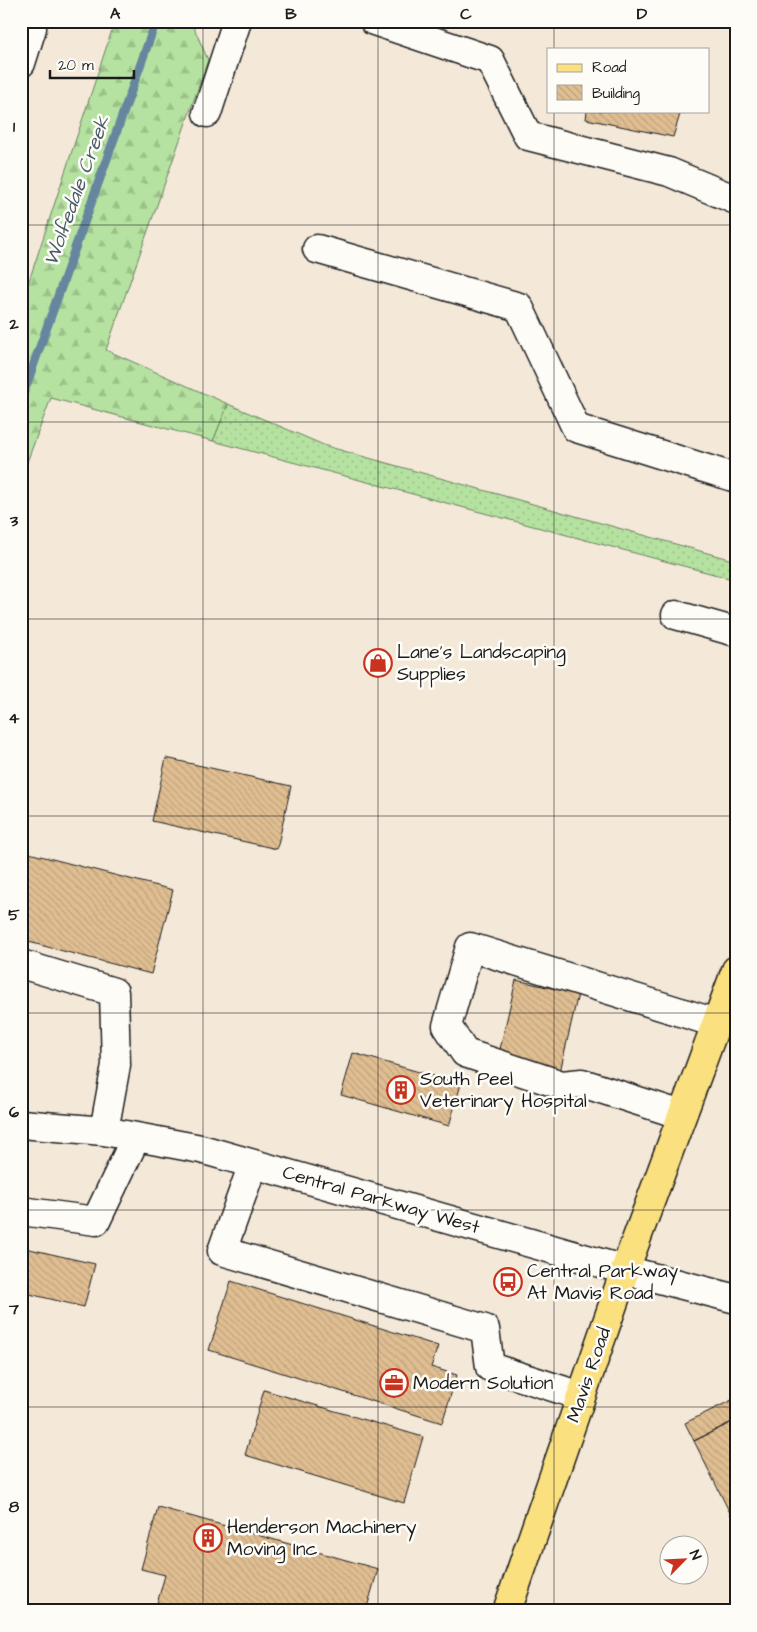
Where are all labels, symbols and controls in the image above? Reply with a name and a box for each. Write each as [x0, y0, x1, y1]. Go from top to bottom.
text: A [110, 3, 121, 25]
text: B [285, 3, 297, 25]
text: C [460, 3, 472, 25]
text: D [637, 3, 648, 25]
scale bar [50, 48, 134, 80]
legend [547, 48, 710, 112]
text: 20 m [58, 55, 94, 76]
text: Road [592, 57, 627, 78]
text: Building [592, 83, 640, 105]
water label: Wolfedale Creek [37, 112, 117, 270]
text: 1 [13, 116, 16, 138]
text: 2 [8, 313, 19, 335]
text: 3 [9, 510, 19, 532]
place label: Lane's Landscaping Supplies [397, 639, 566, 688]
shop icon: Lane's Landscaping Supplies [363, 648, 393, 678]
text: 4 [9, 707, 20, 729]
text: 5 [8, 904, 20, 926]
place label: South Peel Veterinary Hospital [420, 1066, 587, 1116]
building icon: South Peel Veterinary Hospital [386, 1075, 416, 1105]
text: 6 [9, 1101, 19, 1123]
street label: Central Parkway West [279, 1159, 483, 1242]
place label: Central Parkway At Mavis Road [527, 1258, 679, 1307]
bus stop icon: Central Parkway At Mavis Road [493, 1267, 523, 1297]
text: 7 [8, 1298, 19, 1320]
street label: Mavis Road [560, 1324, 618, 1426]
office icon: Modern Solution [379, 1368, 409, 1398]
place label: Modern Solution [413, 1370, 553, 1397]
text: 8 [9, 1496, 20, 1518]
place label: Henderson Machinery Moving Inc [227, 1514, 417, 1564]
building icon: Henderson Machinery Moving Inc [193, 1523, 223, 1553]
north arrow [660, 1534, 710, 1584]
text: N [684, 1547, 706, 1563]

